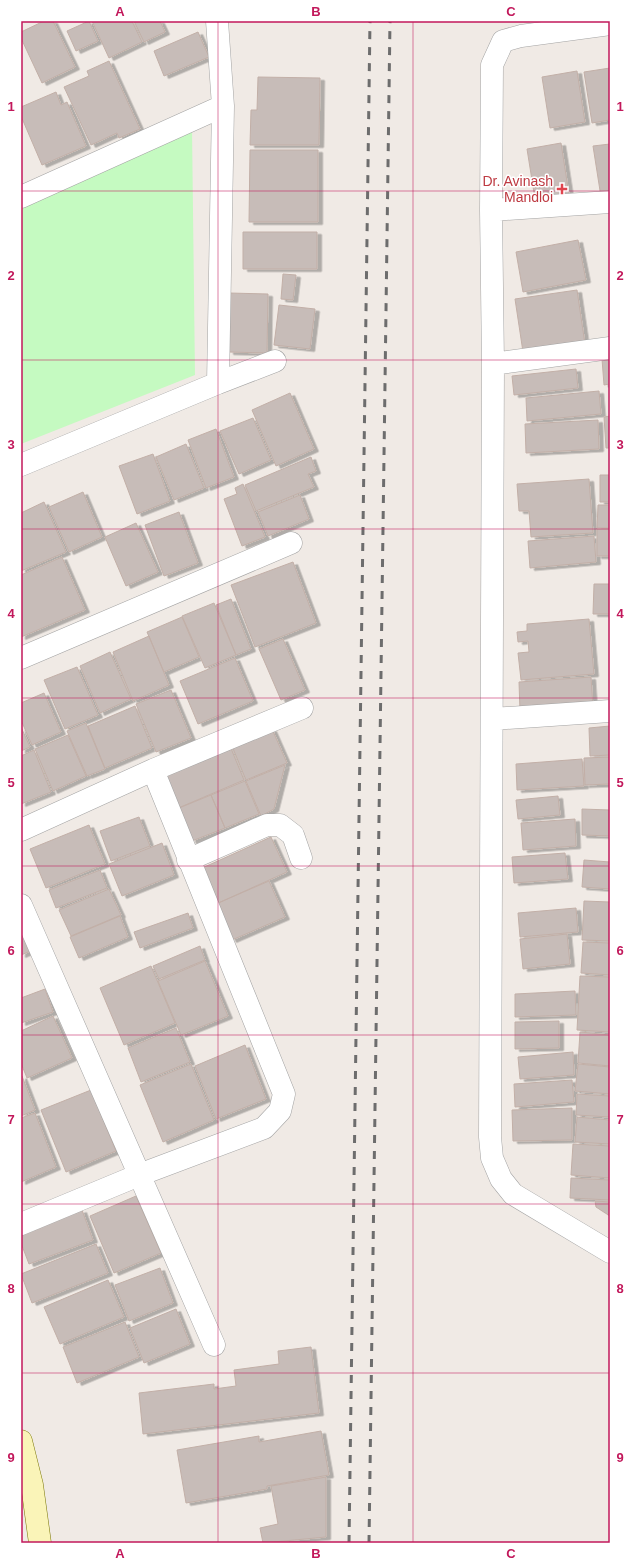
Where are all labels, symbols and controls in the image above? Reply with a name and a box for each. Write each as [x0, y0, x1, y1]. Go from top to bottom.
text: A [115, 4, 125, 19]
text: B [311, 4, 321, 19]
text: C [506, 4, 516, 19]
text: 1 [7, 99, 15, 114]
text: 1 [616, 99, 624, 114]
place label: Dr. Avinash Mandloi [482, 173, 553, 205]
marker: Dr. Avinash Mandloi [556, 183, 568, 195]
text: 2 [7, 268, 15, 283]
text: 2 [616, 268, 624, 283]
text: 3 [7, 437, 15, 452]
text: 3 [616, 437, 624, 452]
text: 4 [7, 606, 15, 621]
text: 4 [616, 606, 624, 621]
text: 5 [7, 775, 15, 790]
text: 5 [616, 775, 624, 790]
text: 6 [7, 943, 15, 958]
text: 6 [616, 943, 624, 958]
text: 7 [7, 1112, 15, 1127]
text: 7 [616, 1112, 624, 1127]
text: 8 [7, 1281, 15, 1296]
text: 8 [616, 1281, 624, 1296]
text: 9 [7, 1450, 15, 1465]
text: 9 [616, 1450, 624, 1465]
text: A [115, 1546, 125, 1561]
text: B [311, 1546, 321, 1561]
text: C [506, 1546, 516, 1561]

